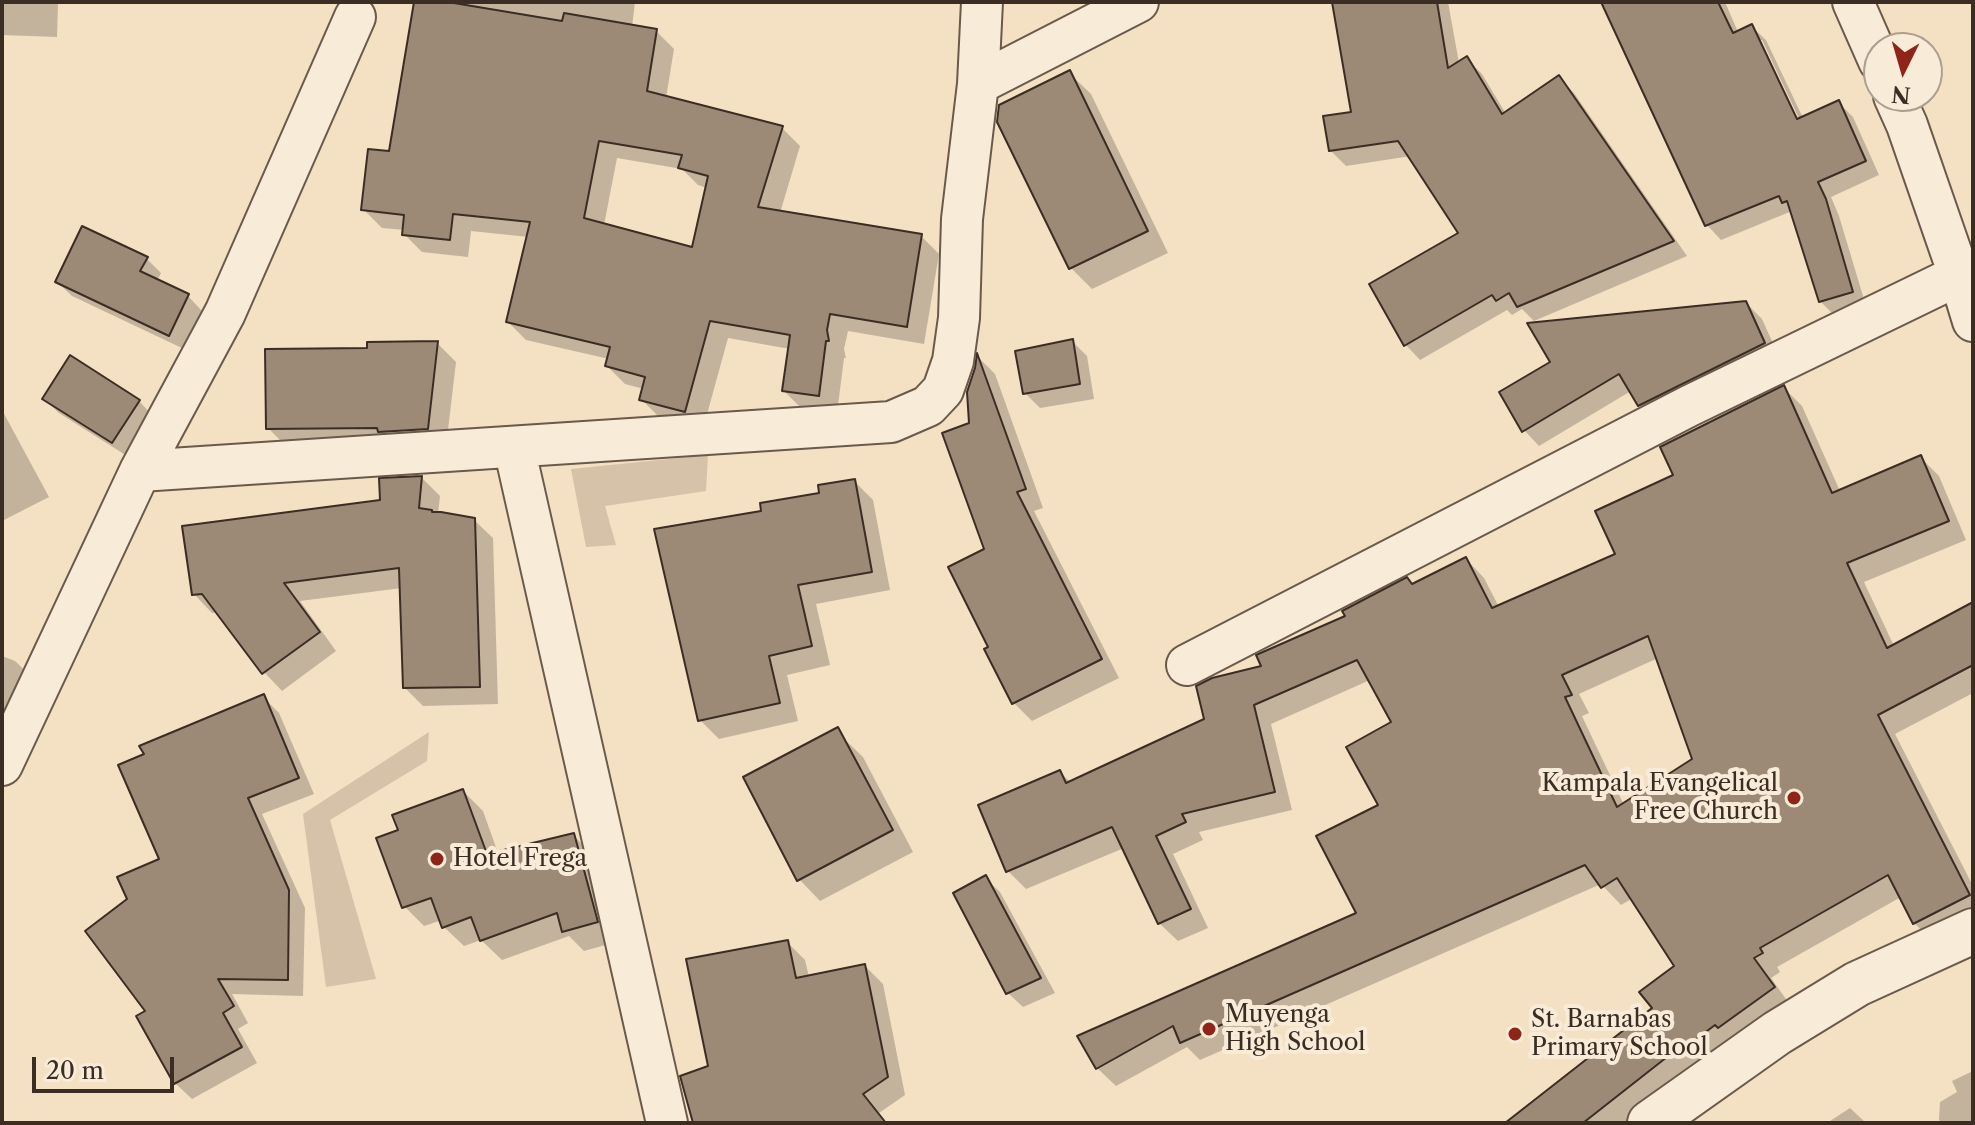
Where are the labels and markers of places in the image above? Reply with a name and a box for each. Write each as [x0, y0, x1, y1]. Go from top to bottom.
place label: Kampala Evangelical Free Church [1541, 770, 1778, 826]
marker: Kampala Evangelical Free Church [1785, 789, 1803, 807]
place label: Hotel Frega [453, 845, 587, 873]
marker: Hotel Frega [428, 850, 446, 868]
place label: Muyenga High School [1225, 1001, 1365, 1057]
place label: St. Barnabas Primary School [1531, 1006, 1708, 1062]
marker: Muyenga High School [1200, 1020, 1218, 1038]
marker: St. Barnabas Primary School [1506, 1025, 1524, 1043]

